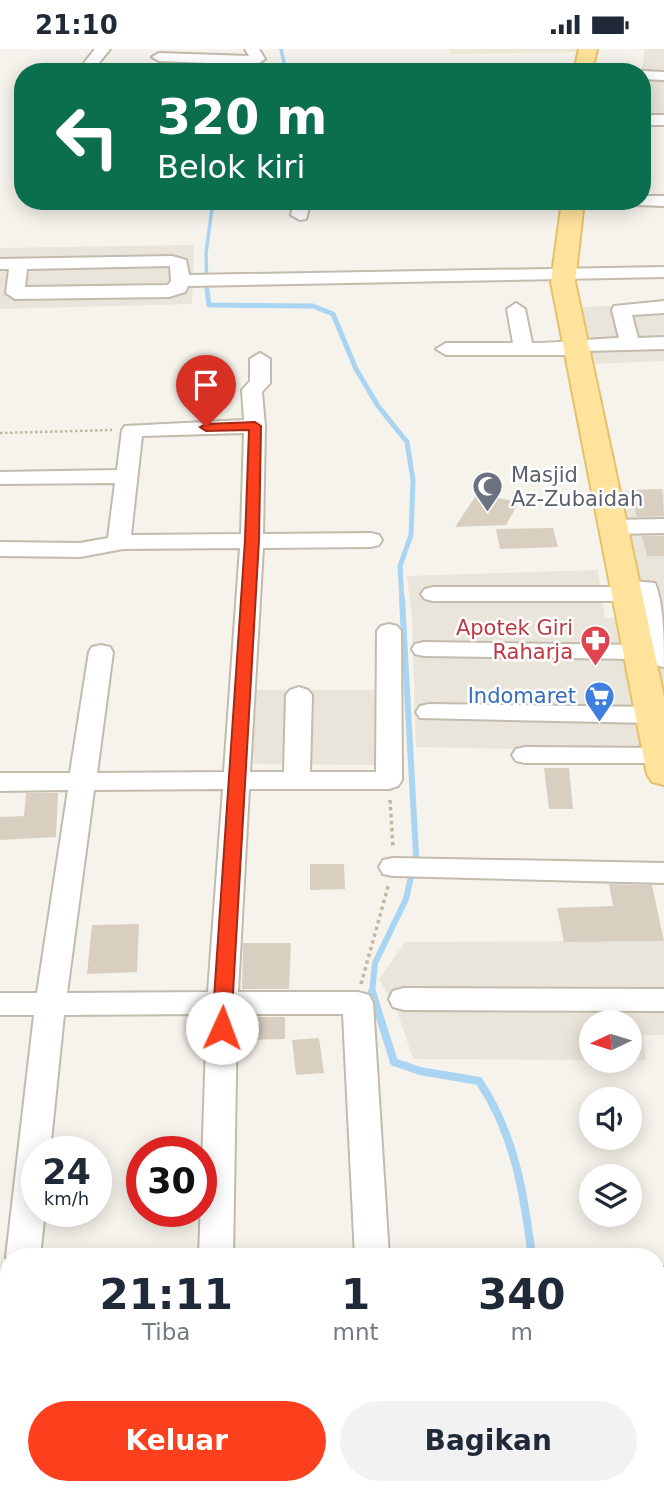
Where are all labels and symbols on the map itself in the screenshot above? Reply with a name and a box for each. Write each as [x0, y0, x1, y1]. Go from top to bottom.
pin [176, 355, 236, 427]
place label: Masjid Az-Zubaidah [511, 463, 643, 511]
mosque icon: Masjid Az-Zubaidah [471, 470, 505, 514]
place label: Apotek Giri Raharja [456, 616, 573, 664]
pharmacy icon: Apotek Giri Raharja [579, 623, 613, 667]
supermarket icon: Indomaret [582, 679, 616, 723]
place label: Indomaret [468, 684, 576, 708]
position arrow [185, 991, 259, 1065]
north arrow [579, 1010, 642, 1073]
speed limit sign: 30 [126, 1136, 217, 1227]

